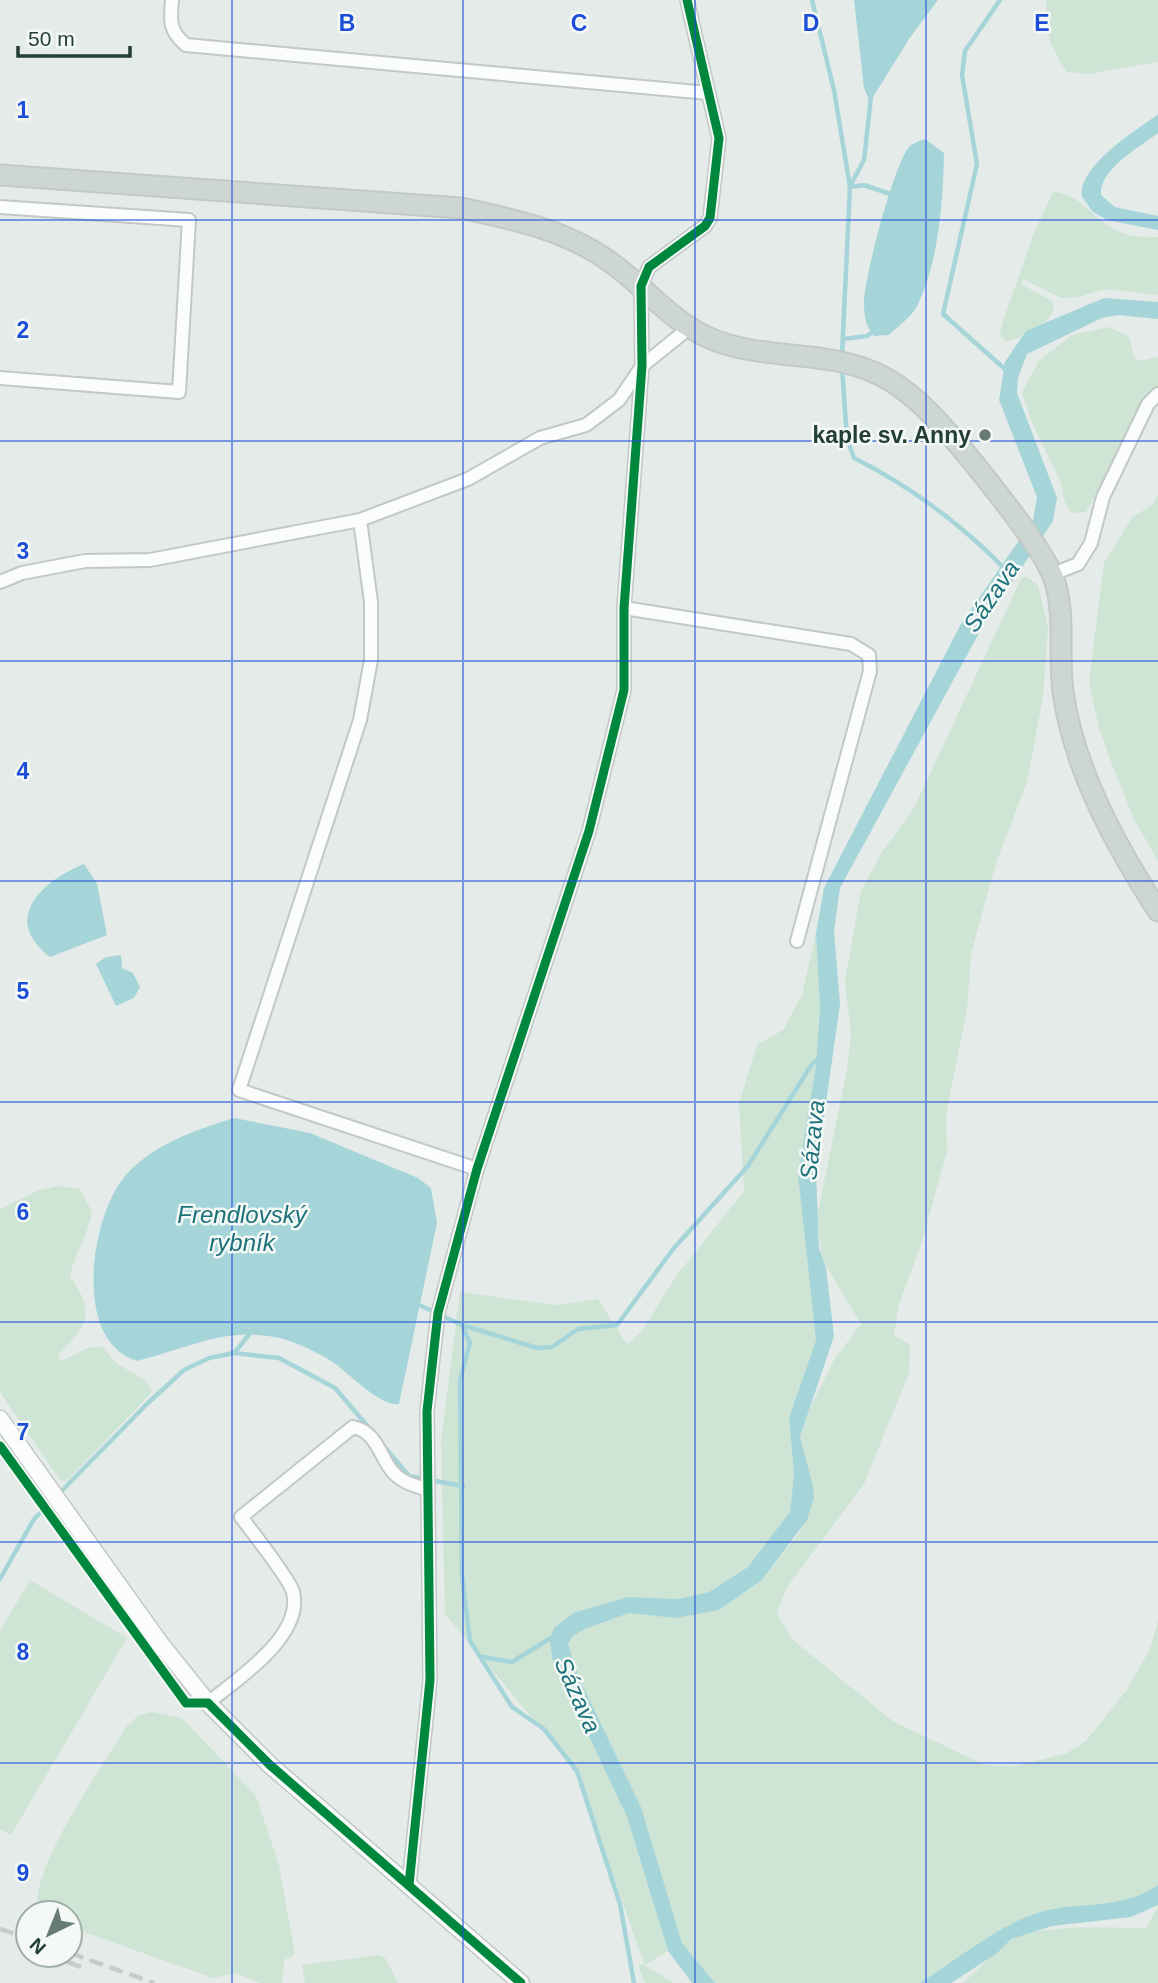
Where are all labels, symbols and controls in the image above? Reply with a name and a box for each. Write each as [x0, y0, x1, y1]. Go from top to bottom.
text: B [339, 10, 355, 36]
text: C [571, 10, 587, 36]
text: D [803, 10, 819, 36]
text: E [1034, 10, 1050, 36]
scale bar [18, 14, 130, 58]
text: 50 m [28, 27, 75, 50]
text: 1 [17, 97, 30, 123]
text: 2 [17, 317, 29, 343]
place label: kaple sv. Anny [812, 422, 971, 448]
marker: kaple sv. Anny [977, 427, 993, 443]
text: 3 [17, 538, 29, 564]
water label: Sázava [957, 555, 1025, 637]
text: 4 [17, 758, 30, 784]
text: 5 [17, 978, 30, 1004]
water label: Sázava [794, 1099, 830, 1181]
text: 6 [17, 1199, 29, 1225]
water label: Frendlovský rybník [177, 1201, 309, 1256]
text: 7 [17, 1419, 29, 1445]
text: 8 [17, 1639, 30, 1665]
water label: Sázava [549, 1653, 607, 1737]
text: 9 [17, 1860, 29, 1886]
north arrow [14, 1899, 84, 1969]
text: N [26, 1934, 50, 1958]

